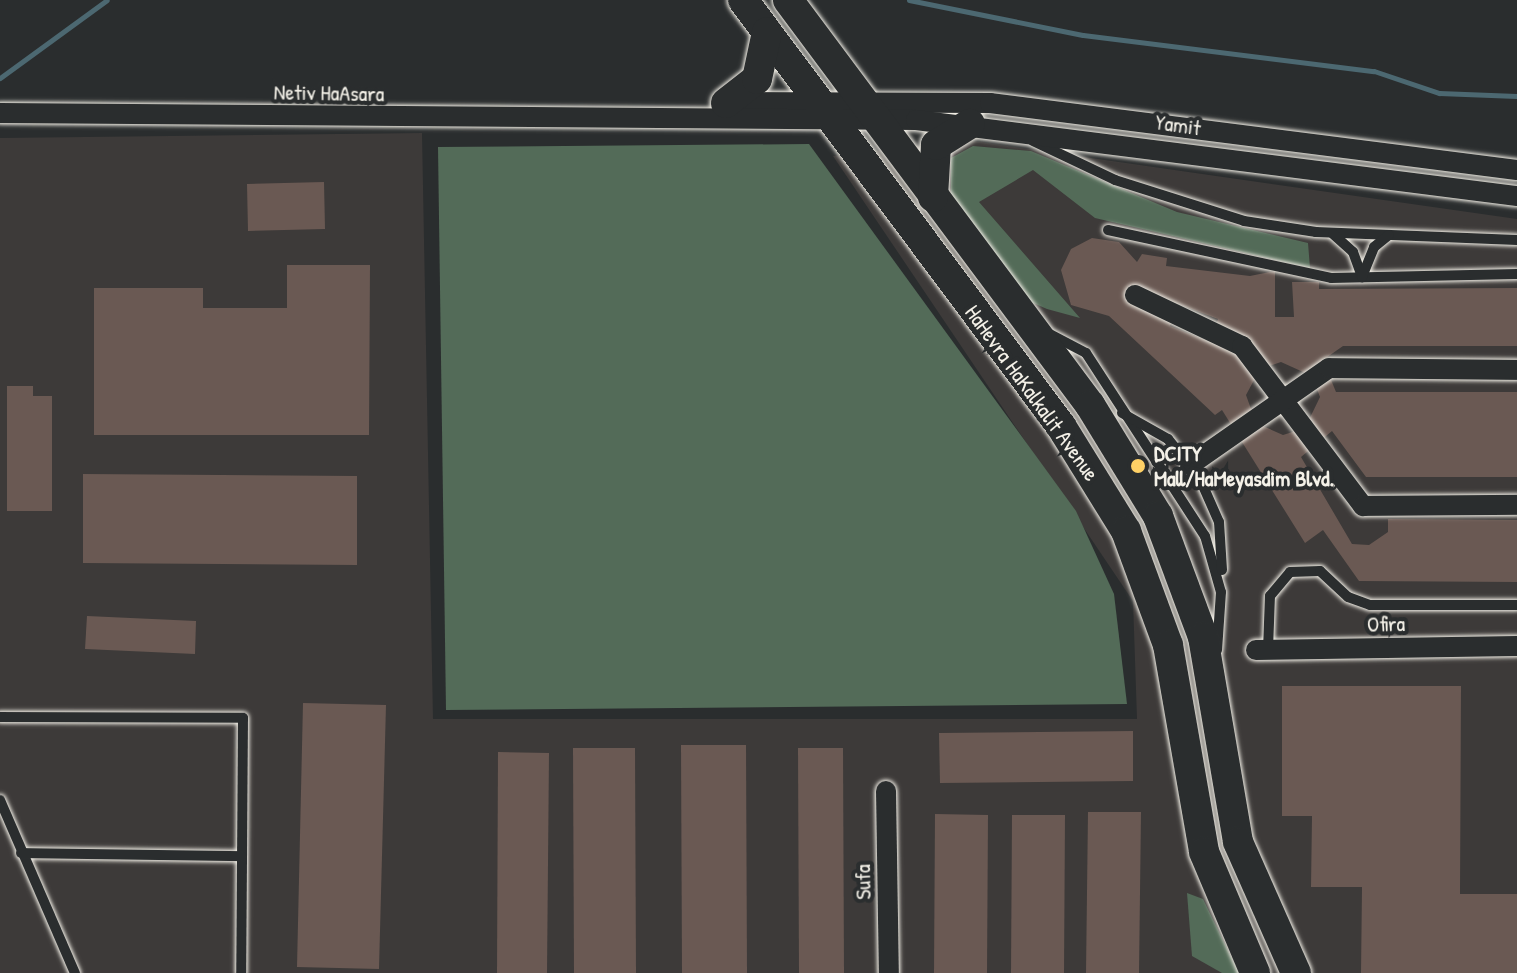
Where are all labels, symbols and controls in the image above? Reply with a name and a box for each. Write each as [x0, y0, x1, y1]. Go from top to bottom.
street label: Netiv HaAsara [273, 79, 385, 107]
street label: Yamit [1153, 109, 1203, 141]
street label: HaHevra HaKalkalit Avenue [959, 300, 1105, 486]
place label: DCITY Mall/HaMeyasdim Blvd. [1154, 440, 1334, 492]
marker: DCITY Mall/HaMeyasdim Blvd. [1129, 457, 1147, 475]
street label: Ofira [1367, 610, 1405, 638]
street label: Sufa [849, 864, 877, 900]

